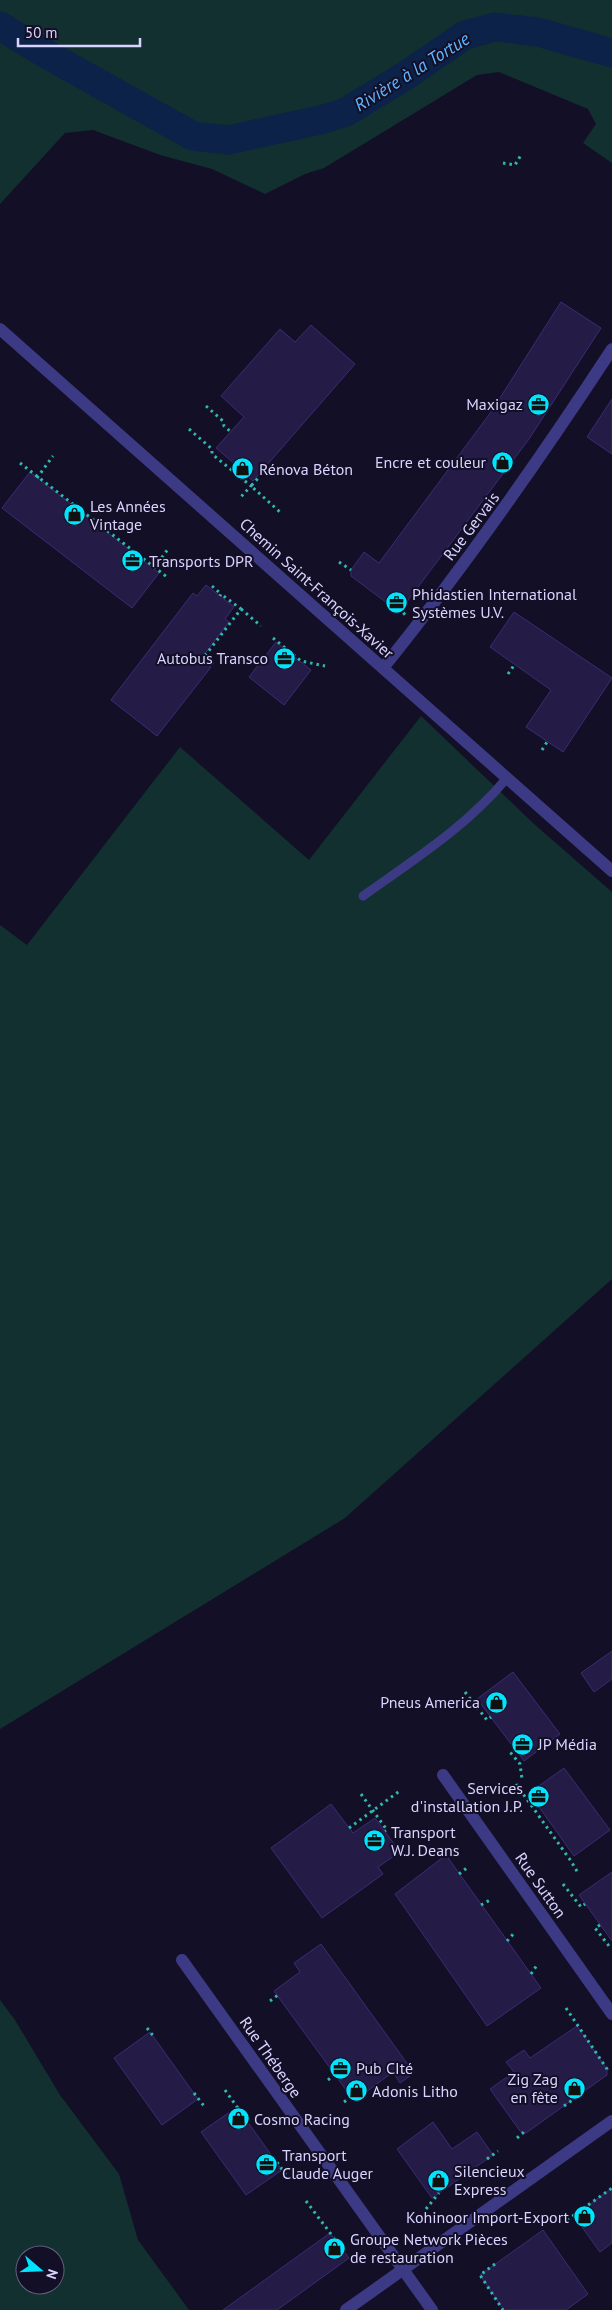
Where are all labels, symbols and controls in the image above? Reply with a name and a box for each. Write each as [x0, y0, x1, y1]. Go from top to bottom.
scale bar [18, 15, 140, 47]
text: 50 m [25, 23, 58, 42]
water label: Rivière à la Tortue [350, 27, 474, 116]
office icon: Maxigaz [527, 392, 551, 416]
place label: Maxigaz [466, 394, 523, 414]
shop icon: Encre et couleur [490, 450, 514, 474]
place label: Encre et couleur [375, 452, 487, 472]
shop icon: Rénova Béton [231, 457, 255, 481]
place label: Rénova Béton [259, 459, 353, 479]
street label: Rue Gervais [439, 488, 503, 564]
place label: Les Années Vintage [89, 496, 166, 534]
shop icon: Les Années Vintage [62, 503, 86, 527]
street label: Chemin Saint-François-Xavier [236, 513, 399, 663]
office icon: Transports DPR [121, 549, 145, 573]
place label: Transports DPR [149, 551, 254, 571]
place label: Phidastien International Systèmes U.V. [412, 584, 577, 622]
office icon: Phidastien International Systèmes U.V. [384, 591, 408, 615]
office icon: Autobus Transco [272, 646, 296, 670]
place label: Autobus Transco [157, 648, 268, 668]
shop icon: Pneus America [484, 1690, 508, 1714]
place label: Pneus America [380, 1692, 480, 1712]
office icon: JP Média [510, 1732, 534, 1756]
place label: JP Média [537, 1734, 597, 1754]
place label: Services d'installation J.P. [411, 1778, 523, 1816]
office icon: Services d'installation J.P. [527, 1785, 551, 1809]
place label: Transport W.J. Deans [391, 1822, 460, 1860]
office icon: Transport W.J. Deans [363, 1829, 387, 1853]
street label: Rue Sutton [511, 1848, 571, 1922]
street label: Rue Théberge [236, 2013, 306, 2101]
office icon: Pub CIté [328, 2056, 352, 2080]
place label: Pub CIté [356, 2058, 413, 2078]
place label: Zig Zag en fête [508, 2069, 558, 2107]
shop icon: Zig Zag en fête [562, 2076, 586, 2100]
shop icon: Adonis Litho [344, 2079, 368, 2103]
place label: Adonis Litho [372, 2081, 458, 2101]
shop icon: Cosmo Racing [226, 2107, 250, 2131]
place label: Cosmo Racing [254, 2109, 350, 2129]
place label: Transport Claude Auger [282, 2145, 374, 2183]
office icon: Transport Claude Auger [254, 2152, 278, 2176]
place label: Silencieux Express [454, 2161, 525, 2199]
shop icon: Silencieux Express [426, 2168, 450, 2192]
shop icon: Kohinoor Import-Export [573, 2205, 597, 2229]
place label: Kohinoor Import-Export [406, 2207, 570, 2227]
place label: Groupe Network Pièces de restauration [350, 2229, 508, 2267]
shop icon: Groupe Network Pièces de restauration [322, 2236, 346, 2260]
north arrow [15, 2245, 65, 2295]
text: N [42, 2267, 62, 2282]

